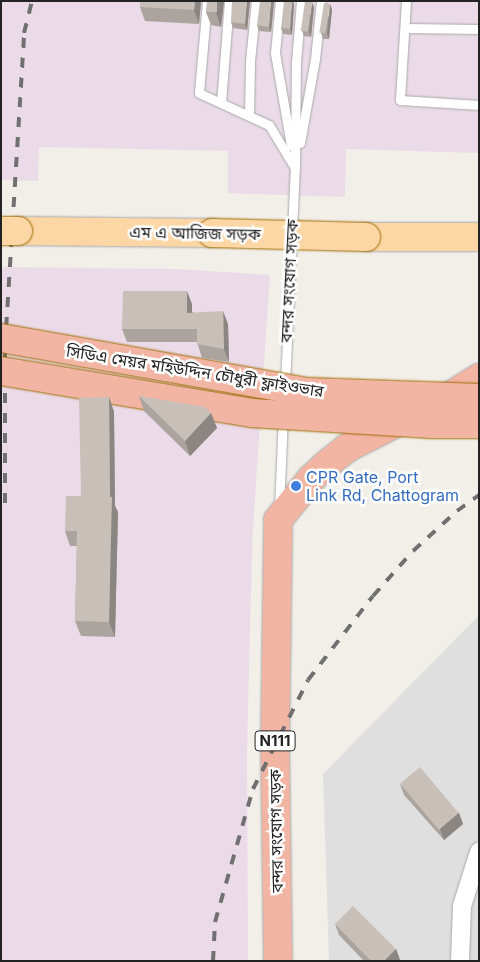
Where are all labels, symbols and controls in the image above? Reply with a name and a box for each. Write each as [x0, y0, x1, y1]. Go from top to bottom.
street label: বন্দর সংযোগ সড়ক [276, 219, 302, 343]
street label: এম এ আজিজ সড়ক [129, 222, 261, 244]
street label: সিডিএ মেয়র মহিউদ্দিন চৌধুরী ফ্লাইওভার [65, 341, 325, 401]
place label: CPR Gate, Port Link Rd, Chattogram [306, 467, 459, 505]
marker: CPR Gate, Port Link Rd, Chattogram [290, 480, 302, 492]
road number: N111 [254, 728, 296, 754]
street label: বন্দর সংযোগ সড়ক [265, 769, 287, 893]

